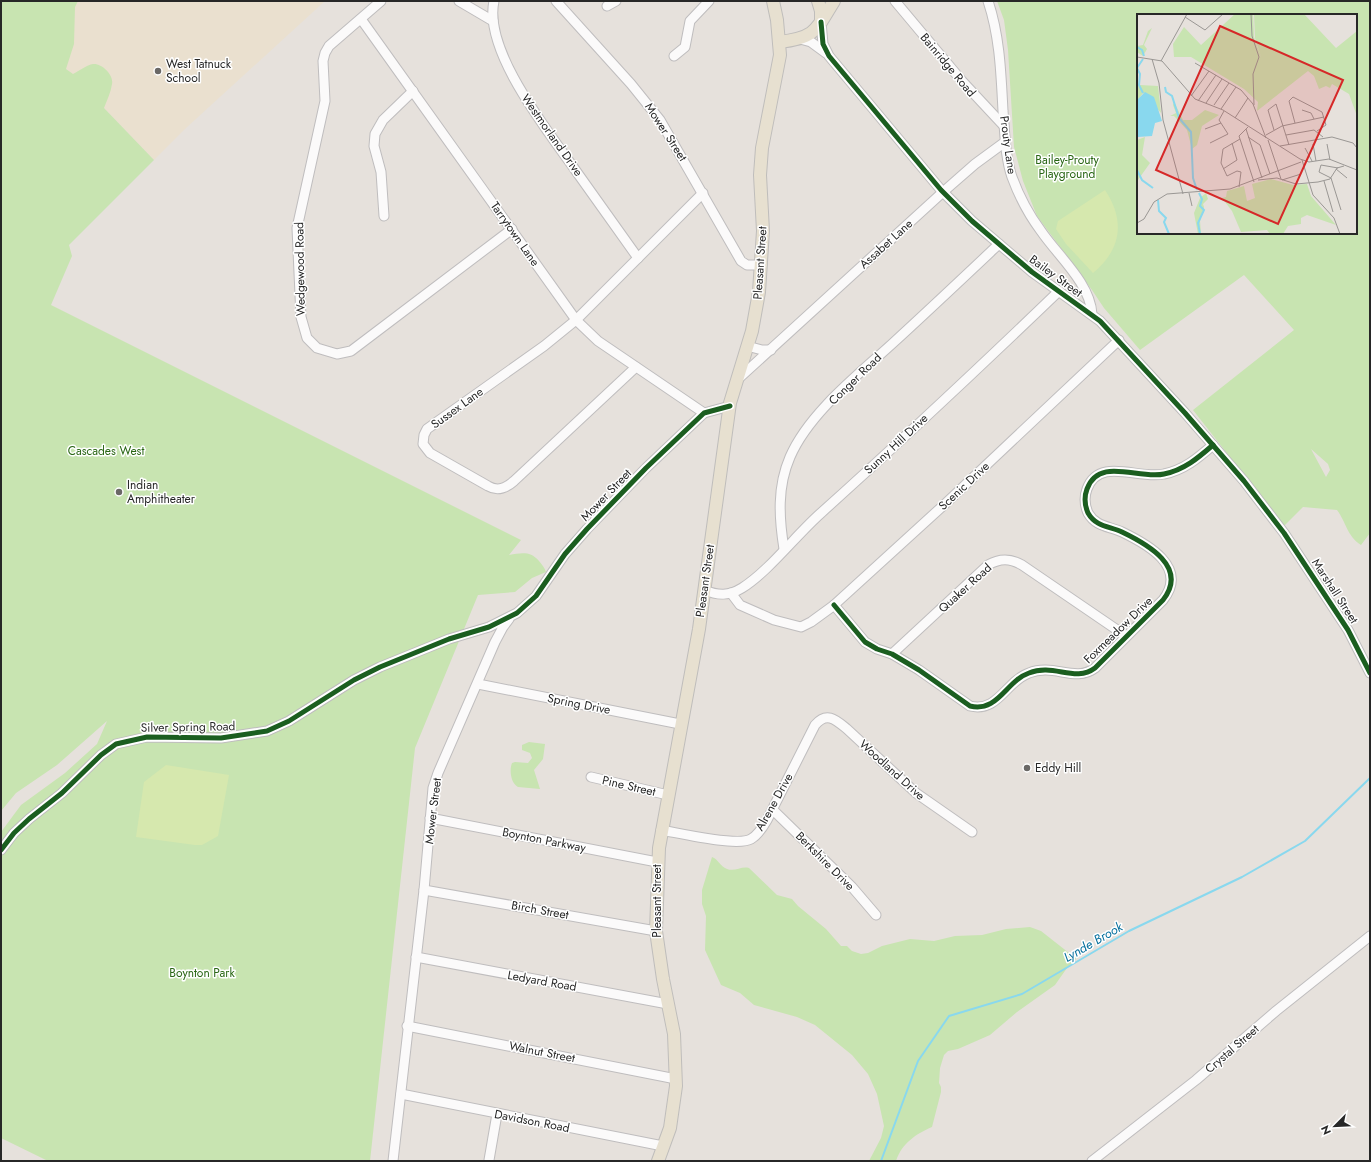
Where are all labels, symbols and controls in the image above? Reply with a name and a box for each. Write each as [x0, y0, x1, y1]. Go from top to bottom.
inset map [1137, 14, 1357, 234]
street label: Bainridge Road [916, 29, 980, 101]
place label: West Tatnuck School [166, 55, 232, 87]
marker: West Tatnuck School [153, 66, 163, 76]
street label: Westmorland Drive [517, 90, 587, 180]
street label: Mower Street [640, 99, 692, 165]
street label: Prouty Lane [995, 115, 1021, 175]
park label: Bailey-Prouty Playground [1035, 151, 1099, 183]
street label: Tarrytown Lane [486, 198, 544, 270]
street label: Assabet Lane [855, 215, 917, 273]
street label: Wedgewood Road [290, 222, 310, 316]
street label: Pleasant Street [748, 226, 772, 300]
street label: Bailey Street [1026, 251, 1086, 302]
street label: Conger Road [824, 349, 886, 409]
street label: Sussex Lane [427, 383, 487, 433]
street label: Sunny Hill Drive [860, 410, 932, 478]
park label: Cascades West [68, 442, 144, 460]
street label: Scenic Drive [934, 458, 994, 514]
street label: Mower Street [576, 465, 636, 525]
place label: Indian Amphitheater [127, 476, 196, 508]
marker: Indian Amphitheater [114, 487, 124, 497]
street label: Pleasant Street [691, 543, 719, 619]
street label: Marshall Street [1307, 555, 1363, 627]
street label: Quaker Road [934, 559, 996, 617]
street label: Foxmeadow Drive [1079, 592, 1157, 668]
street label: Spring Drive [546, 689, 612, 719]
street label: Silver Spring Road [140, 717, 236, 737]
street label: Woodland Drive [855, 736, 929, 804]
place label: Eddy Hill [1035, 759, 1081, 777]
marker: Eddy Hill [1022, 763, 1032, 773]
street label: Alrene Drive [751, 770, 797, 834]
street label: Pine Street [600, 771, 658, 801]
street label: Mower Street [420, 777, 446, 845]
street label: Boynton Parkway [501, 823, 588, 857]
street label: Berkshire Drive [791, 827, 859, 895]
street label: Pleasant Street [648, 864, 666, 938]
street label: Birch Street [510, 896, 570, 924]
water label: Lynde Brook [1060, 917, 1126, 967]
park label: Boynton Park [169, 964, 235, 982]
street label: Ledyard Road [506, 966, 578, 996]
street label: Crystal Street [1201, 1020, 1263, 1078]
street label: Walnut Street [507, 1037, 577, 1067]
street label: Davidson Road [493, 1105, 571, 1137]
north arrow [1315, 1106, 1355, 1146]
text: N [1317, 1123, 1335, 1137]

